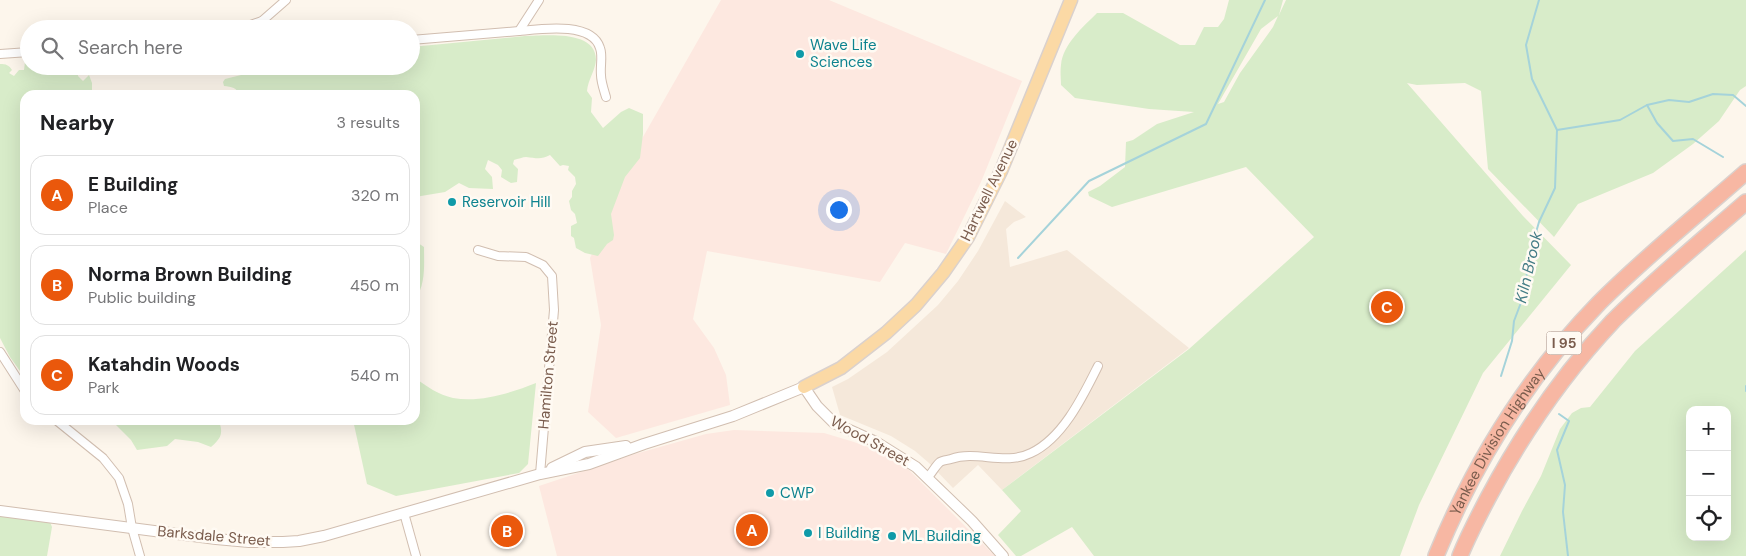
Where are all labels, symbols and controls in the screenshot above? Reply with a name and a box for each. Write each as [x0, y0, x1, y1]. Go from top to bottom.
search box [20, 20, 420, 75]
icon: search [38, 34, 66, 62]
text: Search here [78, 35, 183, 60]
place label: Wave Life Sciences [810, 35, 877, 72]
marker: Wave Life Sciences [794, 48, 806, 60]
text: Nearby [40, 109, 114, 137]
text: 3 results [337, 112, 400, 133]
street label: Hartwell Avenue [956, 136, 1022, 244]
text: E Building [88, 172, 178, 197]
text: A [51, 185, 63, 206]
text: 320 m [351, 185, 399, 206]
place label: Reservoir Hill [462, 192, 551, 212]
marker: Reservoir Hill [446, 196, 458, 208]
text: Place [88, 197, 128, 218]
your location [826, 197, 852, 223]
water label: Kiln Brook [1510, 228, 1547, 305]
text: Norma Brown Building [88, 262, 292, 287]
text: B [52, 275, 62, 296]
text: 450 m [350, 275, 399, 296]
text: Public building [88, 287, 196, 308]
pin: C [1371, 288, 1403, 326]
street label: Hamilton Street [533, 320, 563, 430]
road number: I 95 [1546, 332, 1582, 354]
text: Katahdin Woods [88, 352, 240, 377]
street label: Yankee Division Highway [1445, 363, 1550, 519]
text: C [51, 365, 63, 386]
text: 540 m [350, 365, 399, 386]
text: Park [88, 377, 120, 398]
map controls [1686, 406, 1731, 541]
button: + [1686, 406, 1731, 451]
street label: Wood Street [827, 411, 913, 471]
button: − [1686, 451, 1731, 496]
place label: CWP [780, 483, 814, 503]
marker: CWP [764, 487, 776, 499]
button: locate [1686, 496, 1731, 541]
pin: A [736, 511, 768, 549]
pin: B [491, 512, 523, 550]
street label: Barksdale Street [157, 521, 271, 551]
place label: I Building [818, 523, 880, 543]
place label: ML Building [902, 526, 981, 546]
marker: I Building [802, 527, 814, 539]
marker: ML Building [886, 530, 898, 542]

